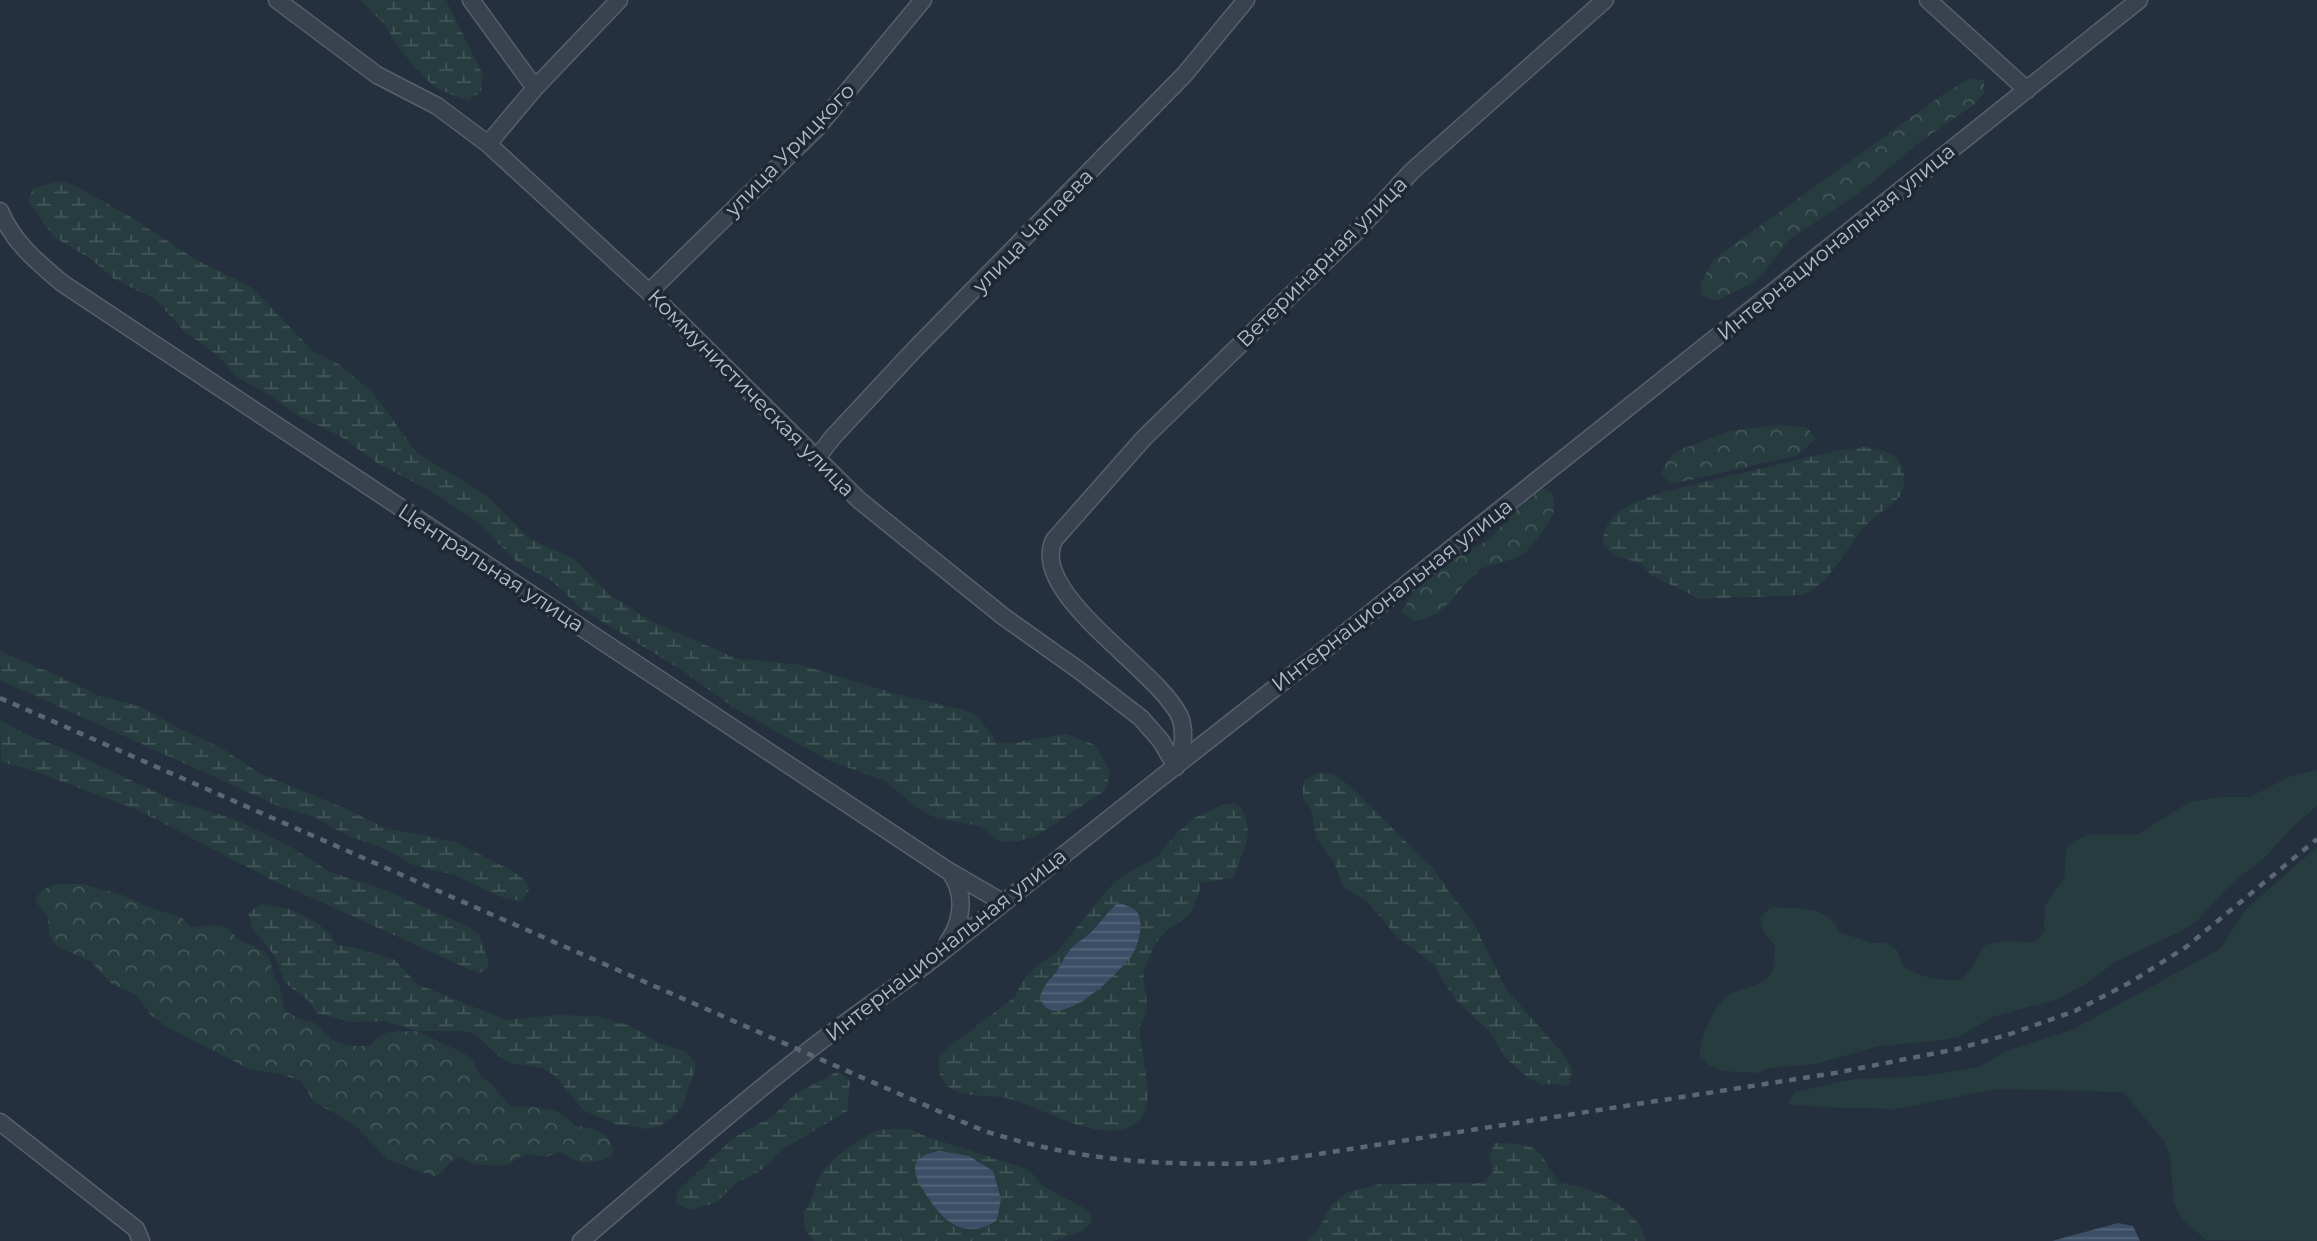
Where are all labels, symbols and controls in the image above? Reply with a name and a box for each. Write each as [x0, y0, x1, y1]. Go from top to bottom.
street label: улица Урицкого [719, 78, 860, 222]
street label: Интернациональная улица [1712, 138, 1960, 345]
street label: улица Чапаева [966, 163, 1098, 299]
street label: Ветеринарная улица [1231, 171, 1412, 352]
street label: Коммунистическая улица [643, 284, 860, 501]
street label: Интернациональная улица [1266, 493, 1517, 696]
street label: Центральная улица [394, 498, 589, 637]
street label: Интернациональная улица [820, 843, 1071, 1046]

